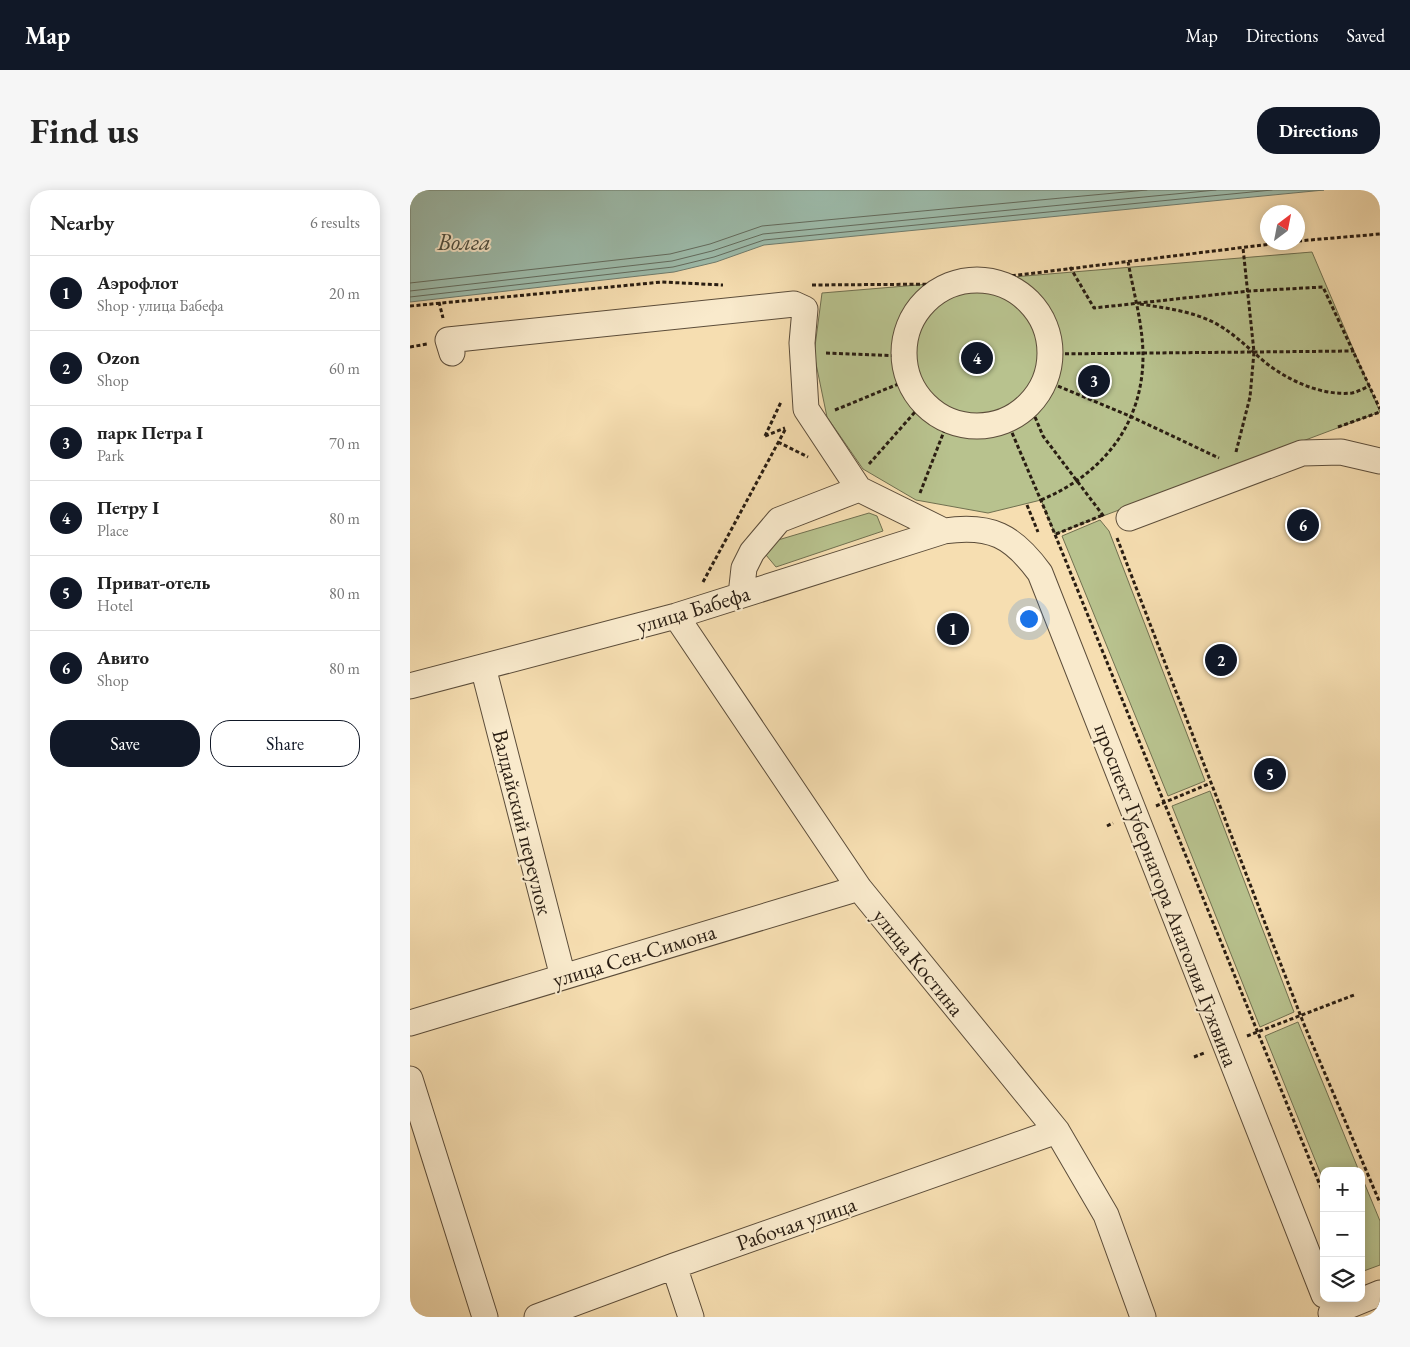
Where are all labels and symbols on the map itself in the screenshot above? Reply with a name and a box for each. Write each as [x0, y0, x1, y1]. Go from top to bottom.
north arrow [1260, 205, 1305, 250]
water label: Волга [436, 226, 491, 257]
pin: 4 [961, 339, 993, 377]
pin: 3 [1078, 362, 1110, 400]
pin: 6 [1287, 506, 1319, 544]
street label: улица Бабефа [633, 578, 754, 640]
your location [1016, 606, 1042, 632]
pin: 1 [937, 610, 969, 648]
pin: 2 [1205, 641, 1237, 679]
street label: проспект Губернатора Анатолия Гужвина [1088, 719, 1246, 1071]
street label: Валдайский переулок [485, 726, 560, 918]
pin: 5 [1254, 755, 1286, 793]
street label: улица Костина [866, 902, 971, 1022]
street label: улица Сен-Симона [549, 917, 720, 994]
street label: Рабочая улица [732, 1189, 860, 1258]

